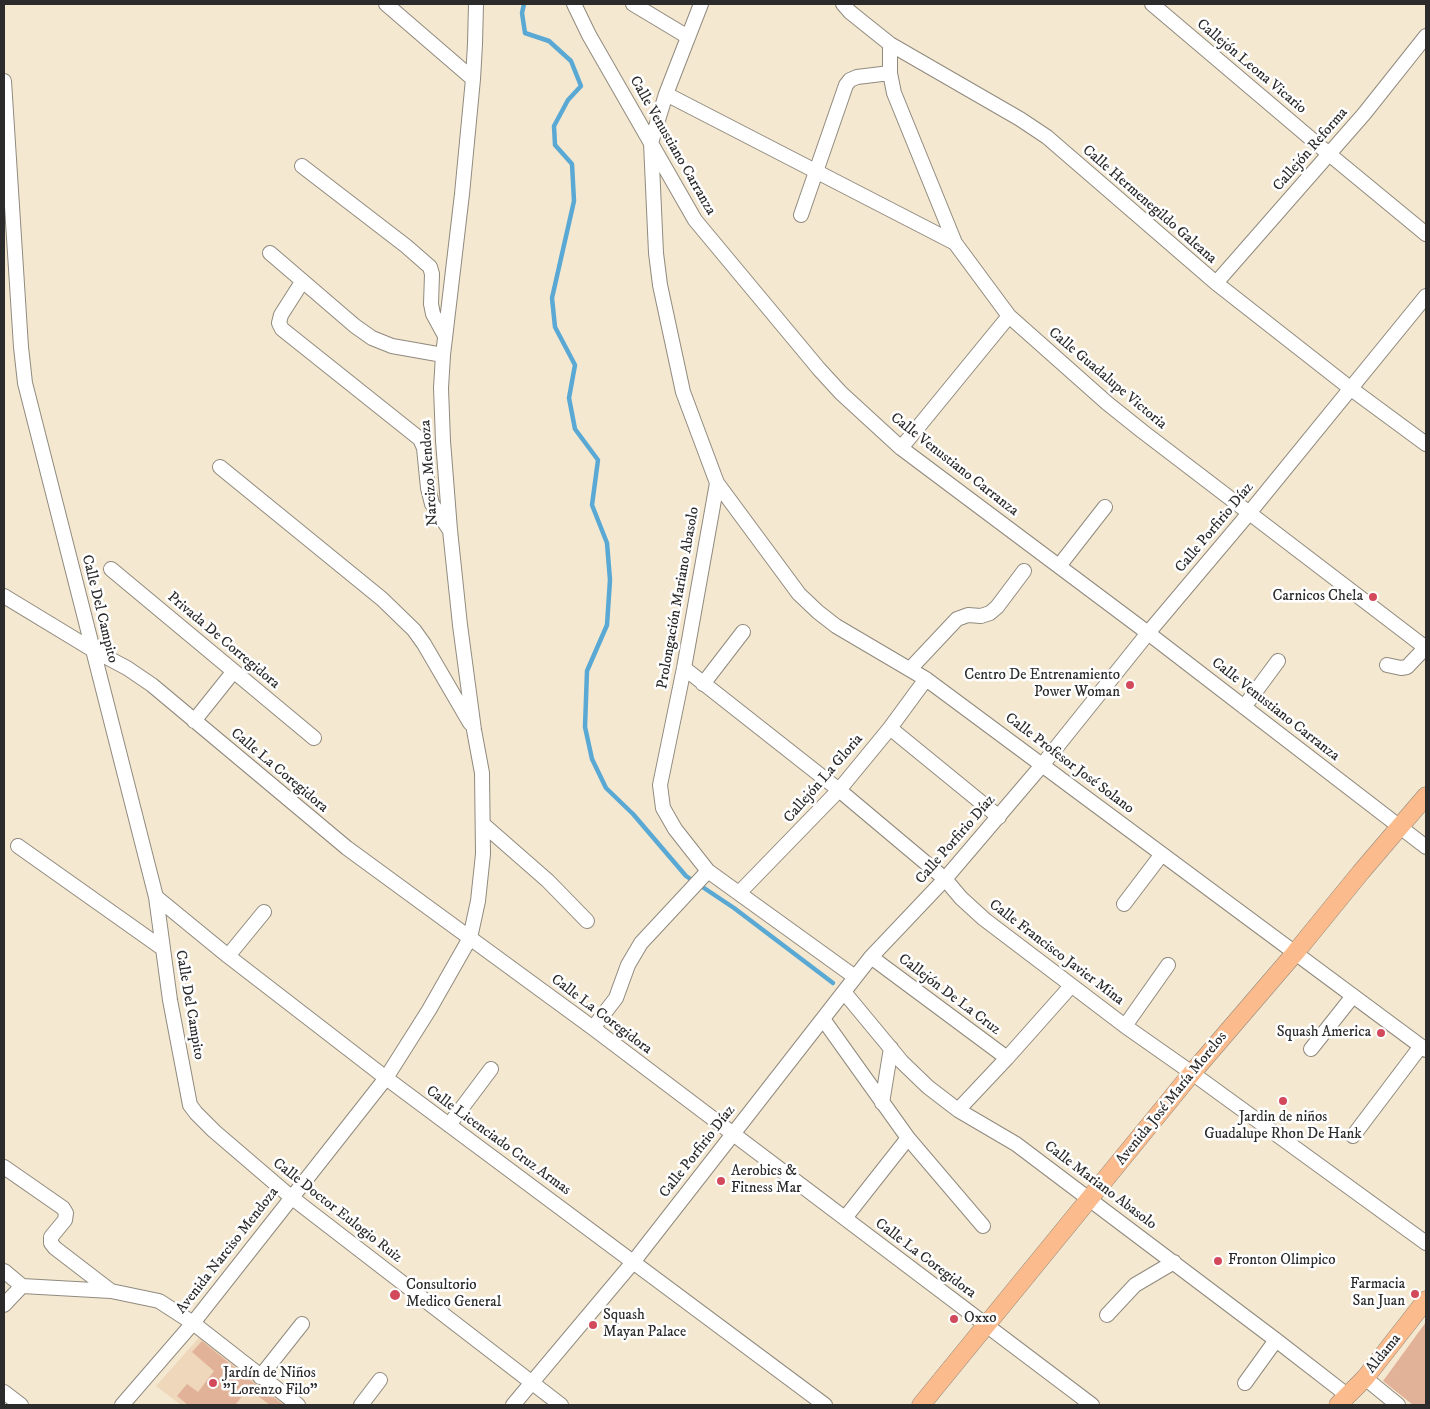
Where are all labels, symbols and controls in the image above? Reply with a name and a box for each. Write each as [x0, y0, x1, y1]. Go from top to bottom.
street label: Callejón Leona Vicario [1192, 16, 1310, 118]
street label: Calle Venustiano Carranza [625, 73, 719, 219]
street label: Callejón Reforma [1270, 105, 1352, 195]
street label: Calle Hermenegildo Galeana [1078, 142, 1220, 268]
street label: Calle Guadalupe Victoria [1044, 324, 1170, 434]
street label: Calle Venustiano Carranza [886, 409, 1022, 521]
street label: Narcizo Mendoza [417, 419, 443, 527]
street label: Calle Porfirio Díaz [1172, 479, 1258, 577]
street label: Prolongación Mariano Abasolo [654, 506, 704, 690]
street label: Calle Del Campito [77, 553, 121, 665]
place label: Carnicos Chela [1273, 588, 1363, 606]
street label: Privada De Corregidora [163, 589, 283, 693]
marker: Carnicos Chela [1367, 591, 1379, 603]
street label: Calle Venustiano Carranza [1207, 654, 1343, 766]
place label: Centro De Entrenamiento Power Woman [964, 667, 1120, 702]
marker: Centro De Entrenamiento Power Woman [1124, 679, 1136, 691]
street label: Calle Profesor José Solano [1001, 710, 1137, 818]
street label: Calle La Coregidora [226, 725, 332, 817]
street label: Callejón La Gloria [781, 731, 867, 827]
street label: Calle Porfirio Díaz [912, 792, 1000, 888]
street label: Calle Francisco Javier Mina [985, 896, 1127, 1010]
street label: Calle Del Campito [171, 949, 207, 1061]
street label: Callejón De La Cruz [894, 951, 1004, 1039]
street label: Calle La Coregidora [547, 971, 655, 1059]
place label: Squash America [1277, 1024, 1371, 1042]
marker: Squash America [1375, 1027, 1387, 1039]
street label: Avenida José María Morelos [1113, 1029, 1231, 1169]
street label: Calle Licenciado Cruz Armas [422, 1082, 574, 1200]
marker: Jardin de niños Guadalupe Rhon De Hank [1277, 1095, 1289, 1107]
street label: Calle Porfirio Díaz [656, 1102, 740, 1202]
place label: Jardin de niños Guadalupe Rhon De Hank [1204, 1109, 1362, 1144]
street label: Calle Mariano Abasolo [1040, 1138, 1160, 1234]
street label: Calle Doctor Eulogio Ruiz [269, 1155, 405, 1267]
place label: Aerobics & Fitness Mar [731, 1163, 802, 1198]
marker: Aerobics & Fitness Mar [715, 1175, 727, 1187]
street label: Avenida Narciso Mendoza [173, 1184, 283, 1318]
street label: Calle La Coregidora [871, 1215, 979, 1303]
place label: Fronton Olimpico [1228, 1252, 1336, 1270]
marker: Fronton Olimpico [1212, 1255, 1224, 1267]
place label: Farmacia San Juan [1350, 1276, 1405, 1311]
place label: Consultorio Medico General [406, 1277, 501, 1312]
marker: Consultorio Medico General [388, 1288, 402, 1302]
marker: Farmacia San Juan [1409, 1288, 1421, 1300]
place label: Squash Mayan Palace [603, 1307, 686, 1342]
place label: Oxxo [964, 1310, 997, 1328]
marker: Oxxo [948, 1313, 960, 1325]
marker: Squash Mayan Palace [587, 1319, 599, 1331]
street label: Aldama [1363, 1331, 1405, 1377]
place label: Jardín de Niños "Lorenzo Filo" [223, 1365, 317, 1400]
marker: Jardín de Niños "Lorenzo Filo" [207, 1377, 219, 1389]

